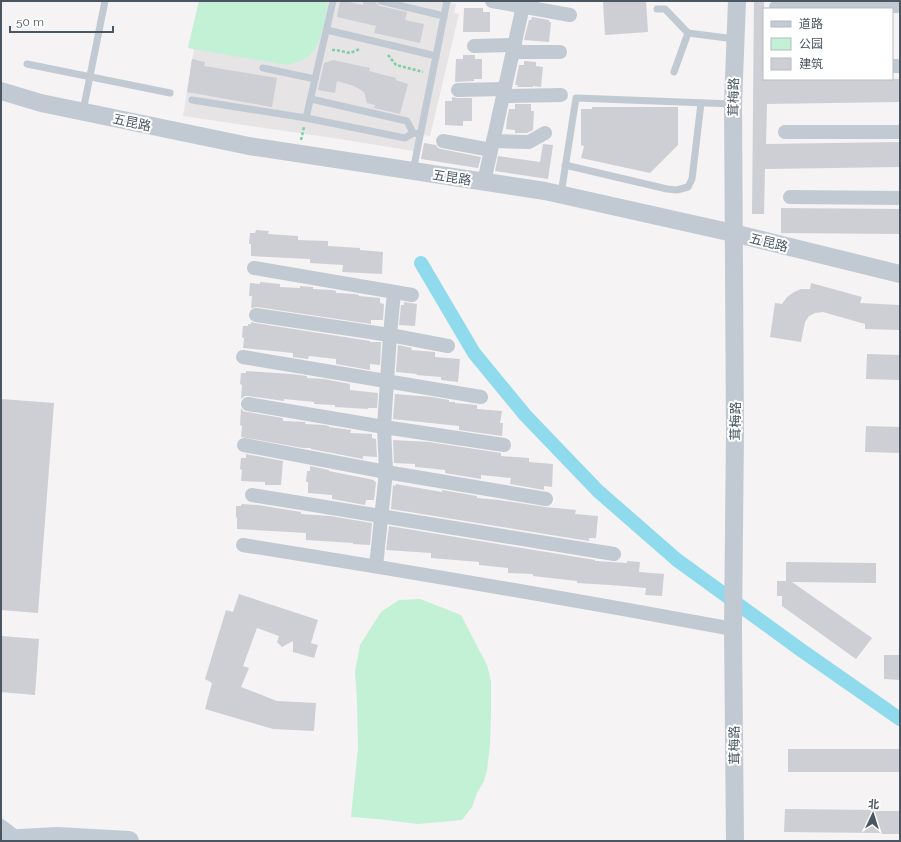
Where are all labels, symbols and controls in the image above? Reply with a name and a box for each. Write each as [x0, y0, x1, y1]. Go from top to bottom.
scale bar [10, 8, 113, 34]
legend [763, 8, 893, 80]
text: 50 m [16, 15, 44, 29]
text: 道路 [799, 17, 823, 31]
text: 公园 [799, 37, 823, 51]
text: 建筑 [799, 57, 823, 71]
street label: 茸梅路 [726, 77, 741, 117]
street label: 五昆路 [111, 111, 153, 134]
street label: 五昆路 [431, 167, 472, 188]
street label: 五昆路 [748, 230, 790, 254]
street label: 茸梅路 [728, 401, 743, 441]
street label: 茸梅路 [727, 725, 742, 765]
north arrow [853, 794, 893, 834]
text: 北 [868, 798, 880, 811]

